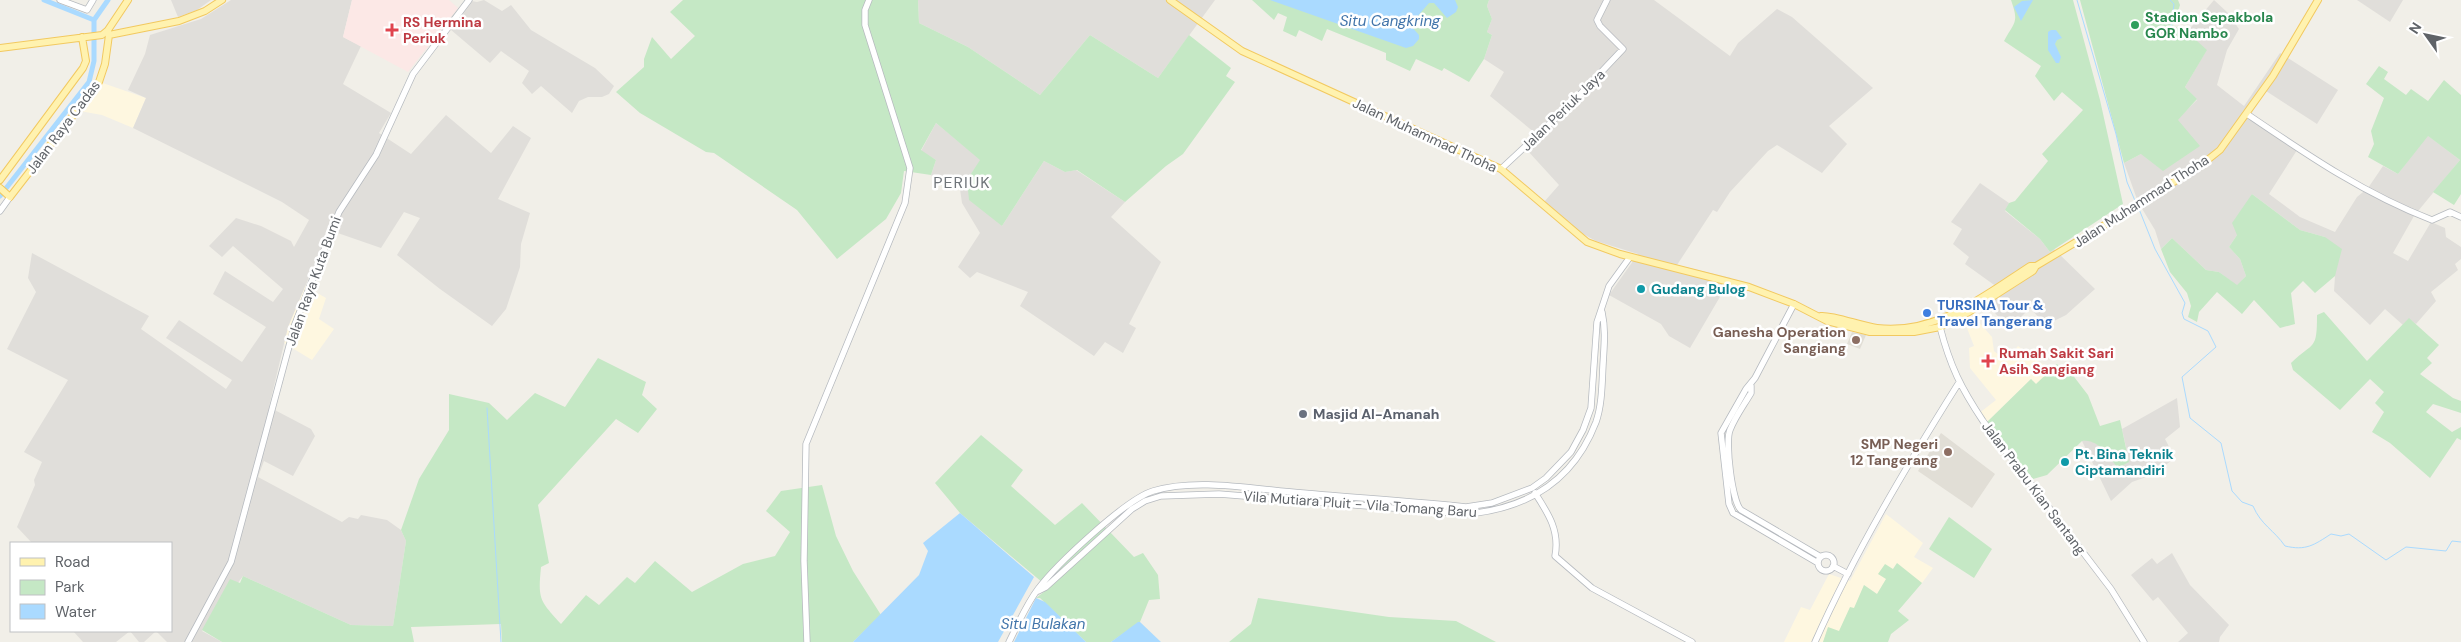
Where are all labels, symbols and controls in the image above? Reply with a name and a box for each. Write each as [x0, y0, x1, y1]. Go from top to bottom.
place label: Stadion Sepakbola GOR Nambo [2145, 8, 2273, 42]
north arrow [2401, 10, 2451, 60]
water label: Situ Cangkring [1340, 11, 1441, 31]
place label: RS Hermina Periuk [403, 13, 482, 47]
marker: Stadion Sepakbola GOR Nambo [2129, 19, 2141, 31]
text: N [2405, 19, 2425, 37]
marker: RS Hermina Periuk [385, 23, 399, 37]
street label: Jalan Periuk Jaya [1517, 65, 1609, 155]
street label: Jalan Raya Cadas [22, 77, 104, 177]
street label: Jalan Muhammad Thoha [1350, 94, 1500, 176]
street label: Jalan Muhammad Thoha [2070, 151, 2212, 251]
district label: PERIUK [933, 172, 991, 193]
street label: Jalan Raya Kuta Bumi [281, 214, 345, 348]
place label: Gudang Bulog [1651, 280, 1746, 298]
marker: Gudang Bulog [1635, 283, 1647, 295]
place label: TURSINA Tour & Travel Tangerang [1937, 296, 2053, 330]
marker: TURSINA Tour & Travel Tangerang [1921, 307, 1933, 319]
place label: Ganesha Operation Sangiang [1713, 323, 1846, 357]
marker: Ganesha Operation Sangiang [1850, 334, 1862, 346]
place label: Rumah Sakit Sari Asih Sangiang [1999, 344, 2114, 378]
marker: Rumah Sakit Sari Asih Sangiang [1981, 354, 1995, 368]
place label: Masjid Al-Amanah [1313, 405, 1439, 423]
marker: Masjid Al-Amanah [1297, 408, 1309, 420]
street label: Jalan Prabu Kian Santang [1978, 418, 2090, 558]
place label: SMP Negeri 12 Tangerang [1850, 435, 1938, 469]
place label: Pt. Bina Teknik Ciptamandiri [2075, 445, 2174, 479]
marker: SMP Negeri 12 Tangerang [1942, 446, 1954, 458]
marker: Pt. Bina Teknik Ciptamandiri [2059, 456, 2071, 468]
street label: Vila Mutiara Pluit - Vila Tomang Baru [1243, 487, 1477, 521]
legend [10, 542, 172, 632]
text: Road [55, 552, 90, 572]
text: Park [55, 577, 85, 597]
text: Water [55, 602, 97, 622]
water label: Situ Bulakan [1001, 614, 1086, 634]

